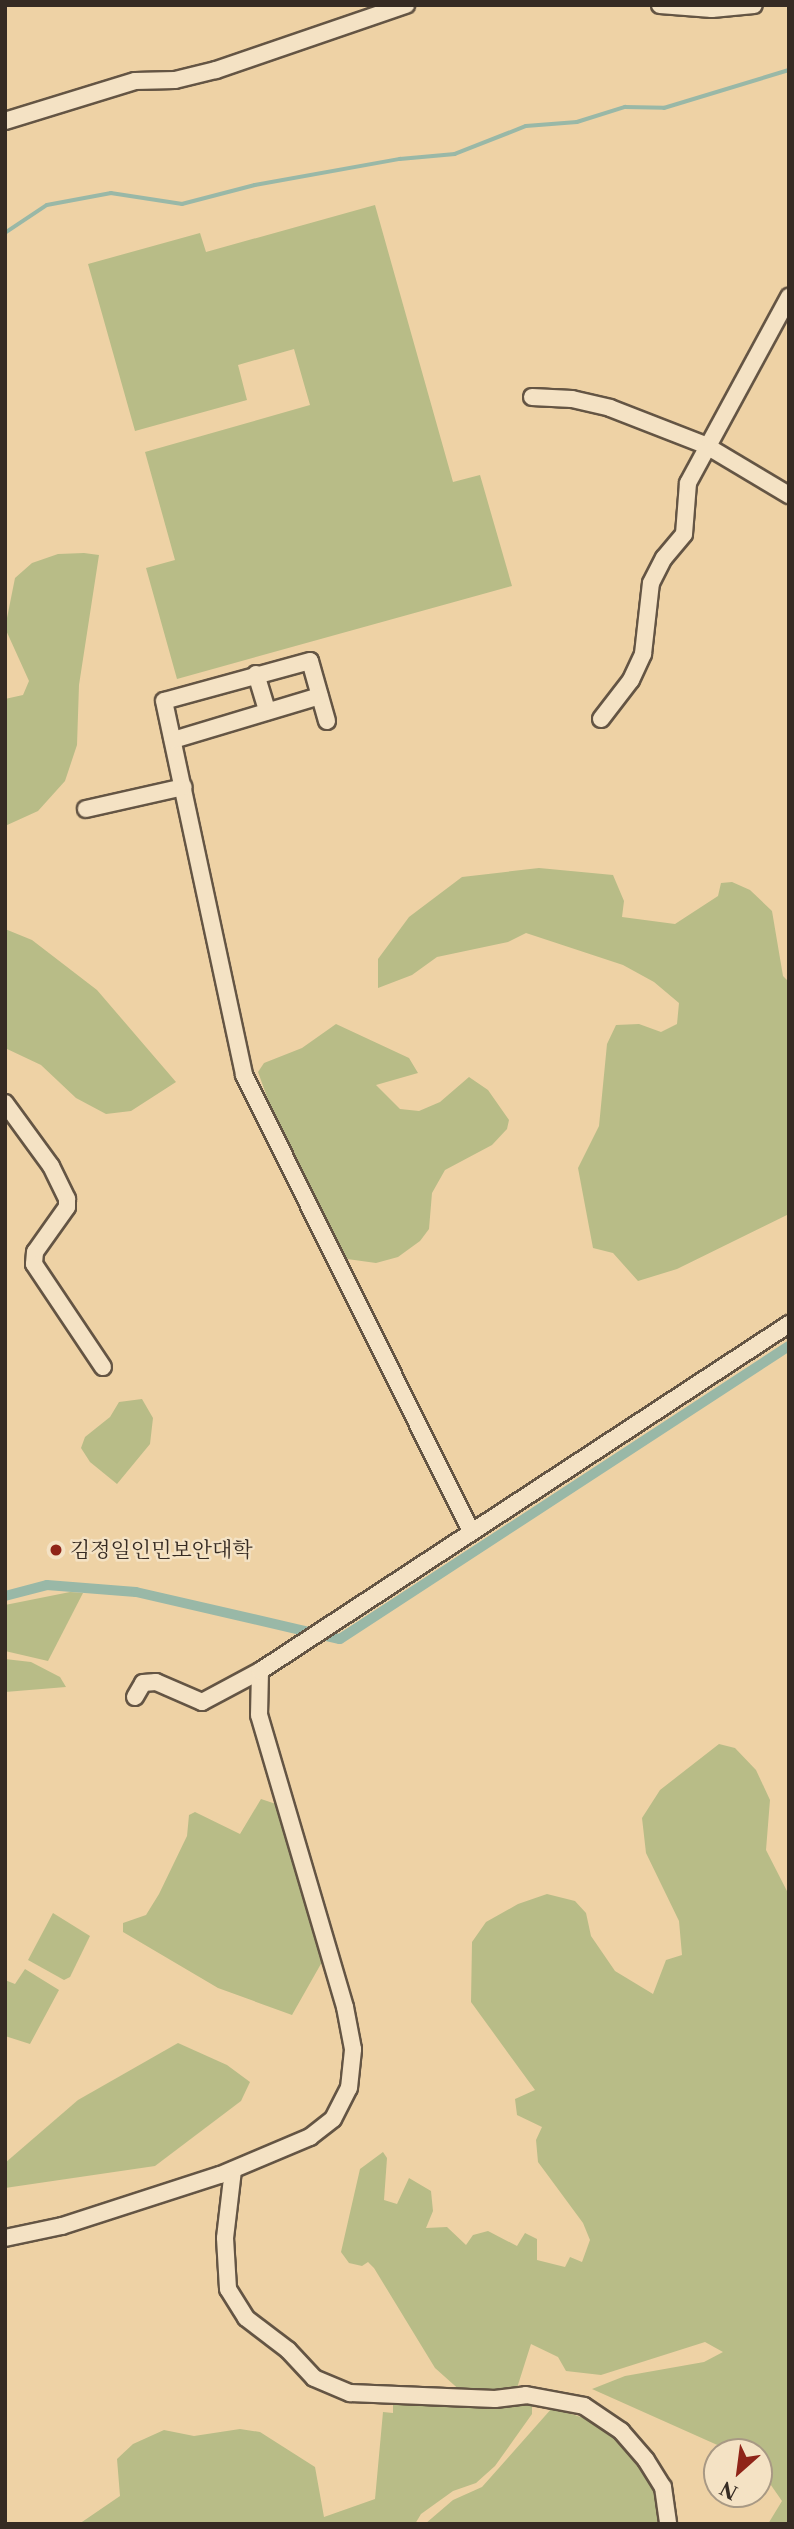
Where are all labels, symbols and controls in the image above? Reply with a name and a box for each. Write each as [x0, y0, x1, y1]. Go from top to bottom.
place label: 김정일인민보안대학 [70, 1537, 253, 1563]
marker: 김정일인민보안대학 [48, 1542, 64, 1558]
north arrow [703, 2438, 773, 2508]
text: N [716, 2476, 742, 2504]

